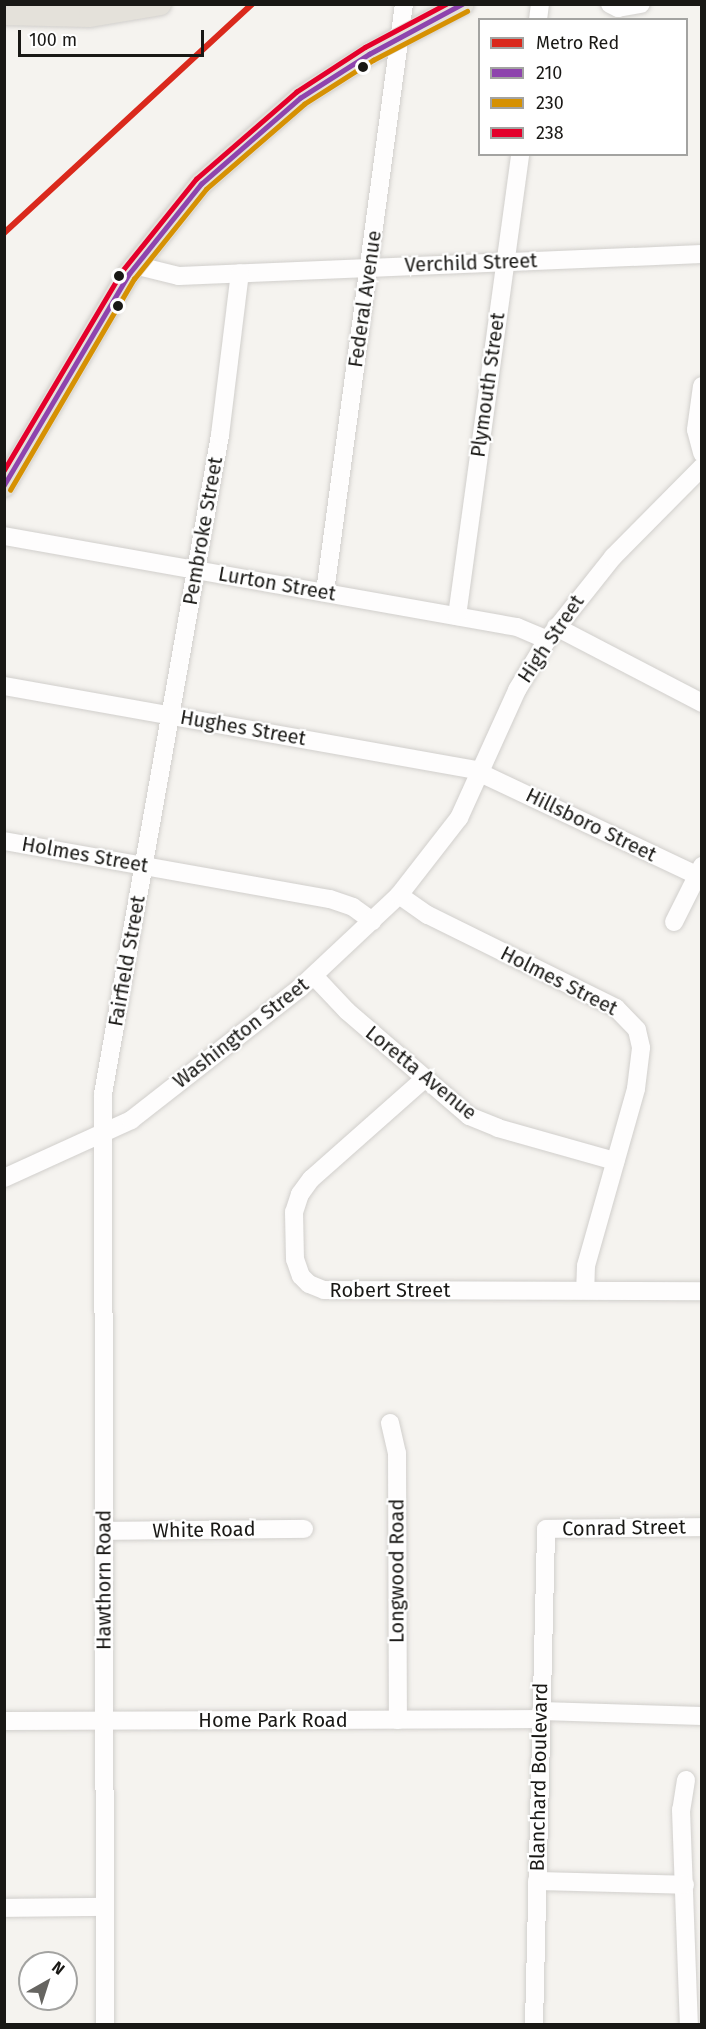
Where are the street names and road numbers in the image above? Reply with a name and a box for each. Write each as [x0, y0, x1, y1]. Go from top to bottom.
street label: Federal Avenue [344, 229, 386, 369]
street label: Verchild Street [404, 249, 538, 277]
street label: Plymouth Street [466, 311, 510, 459]
street label: Pembroke Street [178, 455, 228, 607]
street label: Lurton Street [216, 562, 338, 606]
street label: High Street [513, 590, 589, 688]
street label: Hughes Street [178, 705, 308, 751]
street label: Hillsboro Street [522, 783, 660, 867]
street label: Holmes Street [20, 832, 150, 878]
street label: Fairfield Street [104, 894, 150, 1028]
street label: Holmes Street [496, 941, 622, 1021]
street label: Washington Street [168, 973, 314, 1093]
street label: Loretta Avenue [361, 1021, 481, 1125]
street label: Robert Street [330, 1278, 450, 1302]
street label: Longwood Road [385, 1499, 409, 1643]
street label: Hawthorn Road [92, 1510, 116, 1650]
street label: Conrad Street [562, 1515, 686, 1541]
street label: White Road [152, 1517, 256, 1543]
street label: Blanchard Boulevard [525, 1683, 553, 1871]
street label: Home Park Road [198, 1708, 348, 1732]

